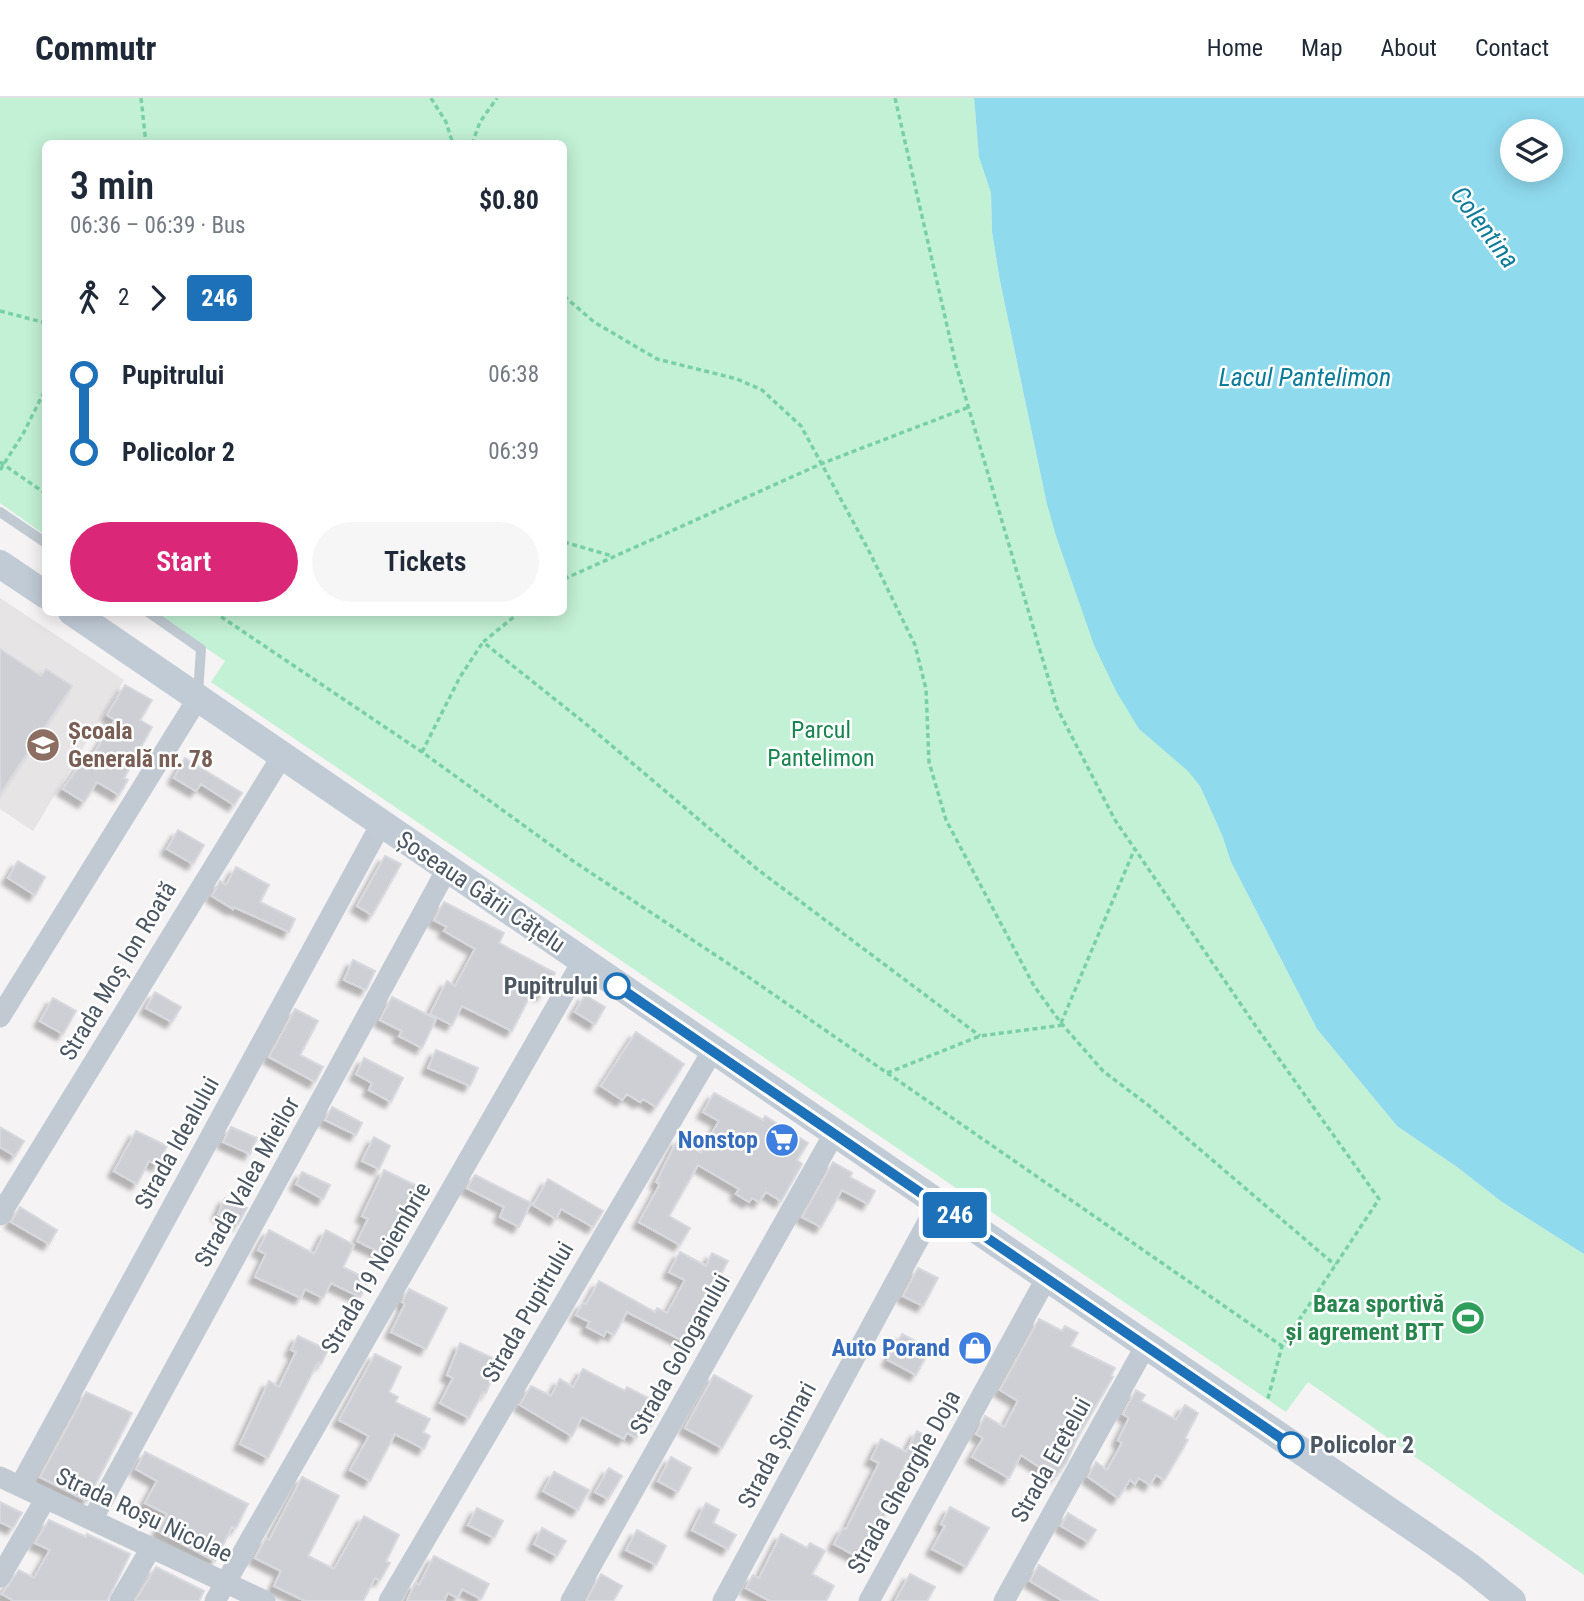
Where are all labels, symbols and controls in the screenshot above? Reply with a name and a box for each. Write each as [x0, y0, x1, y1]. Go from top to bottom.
text: Commutr [35, 29, 156, 68]
text: Home [1207, 34, 1263, 62]
text: Map [1301, 34, 1343, 62]
text: About [1381, 34, 1437, 62]
text: Contact [1475, 34, 1549, 62]
map controls [1500, 119, 1563, 182]
button: layers [1500, 119, 1563, 182]
text: 3 min [70, 164, 154, 208]
water label: Colentina [1445, 180, 1525, 274]
text: $0.80 [479, 185, 539, 215]
text: 06:36 – 06:39 · Bus [70, 212, 246, 239]
icon: walk [70, 279, 108, 317]
icon: forward [139, 279, 177, 317]
text: 2 [118, 284, 129, 311]
text: 246 [201, 284, 238, 312]
text: Pupitrului [122, 360, 224, 390]
text: 06:38 [488, 361, 539, 388]
water label: Lacul Pantelimon [1219, 362, 1391, 392]
text: Policolor 2 [122, 437, 235, 467]
text: 06:39 [488, 438, 539, 465]
button: Start [70, 522, 298, 602]
button: Tickets [312, 522, 539, 602]
park label: Parcul Pantelimon [767, 716, 875, 772]
place label: Școala Generală nr. 78 [68, 717, 213, 773]
school or university icon: Școala Generală nr. 78 [24, 726, 62, 764]
street label: Șoseaua Gării Cățelu [392, 825, 570, 959]
street label: Strada Moș Ion Roată [54, 877, 182, 1065]
place label: Pupitrului [504, 972, 598, 1000]
marker: Pupitrului [604, 973, 630, 999]
street label: Strada Idealului [129, 1072, 225, 1214]
street label: Strada Valea Mieilor [189, 1092, 305, 1272]
supermarket icon: Nonstop [763, 1121, 801, 1159]
place label: Nonstop [678, 1126, 758, 1154]
street label: Strada 19 Noiembrie [315, 1177, 437, 1359]
line badge: 246 [915, 1192, 995, 1238]
text: 246 [937, 1201, 973, 1229]
street label: Strada Pupitrului [476, 1237, 580, 1387]
street label: Strada Gologanului [624, 1269, 736, 1439]
place label: Baza sportivă și agrement BTT [1286, 1290, 1444, 1346]
sports icon: Baza sportivă și agrement BTT [1449, 1299, 1487, 1337]
shop icon: Auto Porand [956, 1329, 994, 1367]
place label: Auto Porand [831, 1334, 950, 1362]
street label: Strada Șoimari [732, 1377, 822, 1513]
street label: Strada Gheorghe Doja [842, 1385, 966, 1579]
street label: Strada Eretelui [1005, 1393, 1097, 1527]
place label: Policolor 2 [1310, 1431, 1414, 1459]
marker: Policolor 2 [1278, 1432, 1304, 1458]
street label: Strada Roșu Nicolae [51, 1462, 237, 1568]

